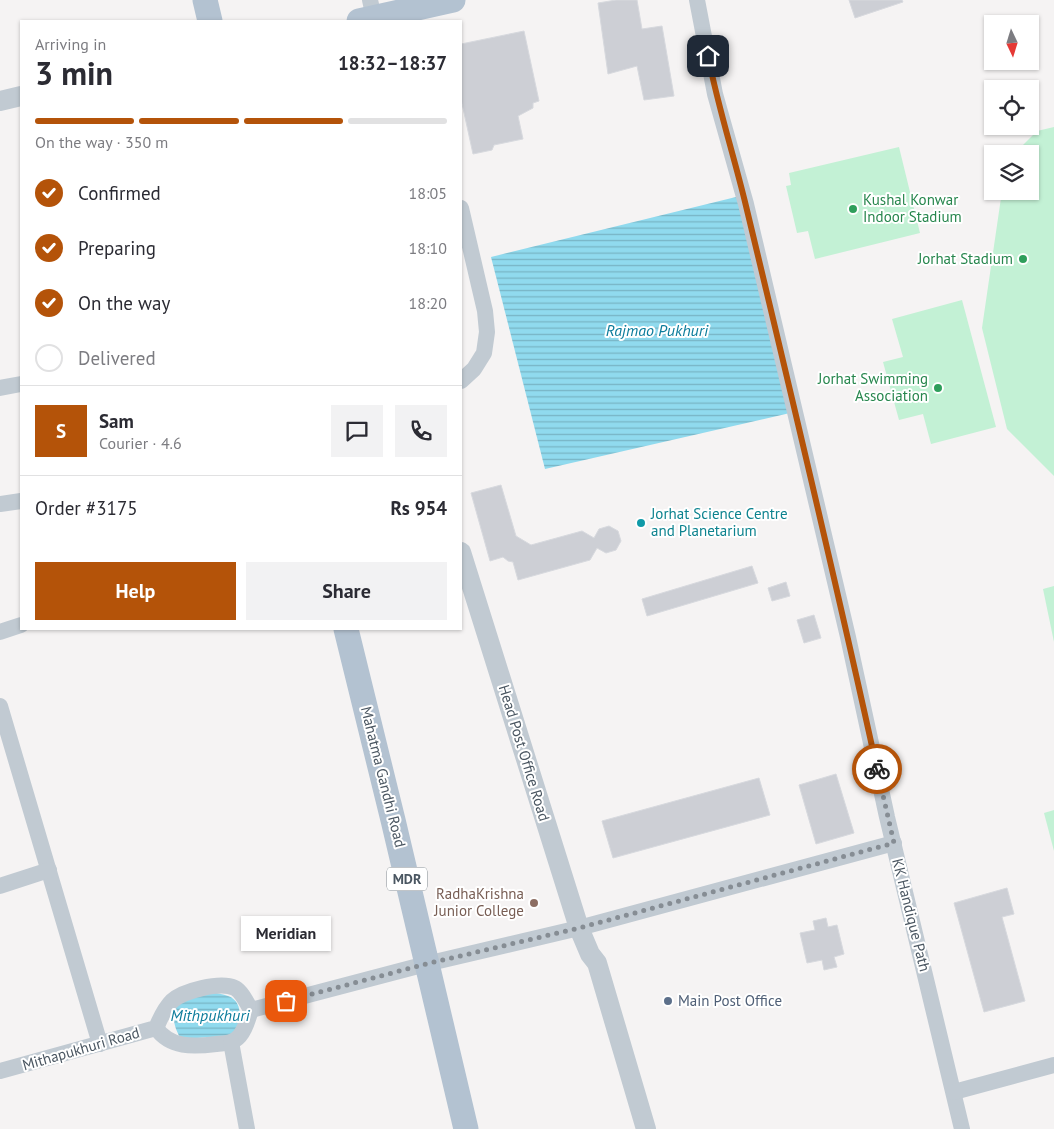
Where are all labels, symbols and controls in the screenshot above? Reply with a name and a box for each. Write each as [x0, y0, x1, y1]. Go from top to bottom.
north arrow [984, 15, 1039, 70]
map controls [984, 15, 1039, 200]
text: Arriving in [35, 34, 106, 54]
pin [687, 35, 729, 77]
icon: home [694, 42, 722, 70]
text: 18:32–18:37 [338, 51, 447, 75]
text: 3 min [35, 52, 113, 94]
button: locate [984, 80, 1039, 135]
text: On the way · 350 m [35, 132, 168, 152]
button: layers [984, 145, 1039, 200]
icon: check [35, 179, 63, 207]
text: Confirmed [78, 181, 161, 205]
text: 18:05 [409, 183, 447, 203]
place label: Kushal Konwar Indoor Stadium [863, 190, 962, 226]
marker: Kushal Konwar Indoor Stadium [847, 203, 859, 215]
icon: check [35, 234, 63, 262]
text: Preparing [78, 236, 156, 260]
text: 18:10 [409, 238, 447, 258]
place label: Jorhat Stadium [917, 249, 1013, 268]
marker: Jorhat Stadium [1017, 253, 1029, 265]
icon: check [35, 289, 63, 317]
text: On the way [78, 291, 170, 315]
text: 18:20 [409, 293, 447, 313]
water label: Rajmao Pukhuri [606, 320, 709, 340]
text: Delivered [78, 346, 156, 370]
place label: Jorhat Swimming Association [817, 369, 928, 405]
marker: Jorhat Swimming Association [932, 382, 944, 394]
button: chat [331, 405, 383, 457]
button: phone [395, 405, 447, 457]
text: Sam [99, 409, 134, 433]
text: S [56, 419, 66, 443]
text: Courier · 4.6 [99, 433, 182, 453]
text: Order #3175 [35, 496, 138, 520]
text: Rs 954 [390, 496, 447, 520]
place label: Jorhat Science Centre and Planetarium [650, 504, 788, 540]
marker: Jorhat Science Centre and Planetarium [635, 517, 647, 529]
button: Help [35, 562, 236, 620]
button: Share [246, 562, 447, 620]
street label: Head Post Office Road [495, 682, 554, 823]
street label: Mahatma Gandhi Road [357, 704, 410, 849]
courier [852, 744, 902, 794]
icon: bike [863, 755, 891, 783]
street label: KK Handique Path [888, 856, 935, 973]
road number: MDR [387, 868, 427, 891]
place label: RadhaKrishna Junior College [433, 884, 524, 920]
marker: RadhaKrishna Junior College [528, 897, 540, 909]
callout: Meridian [241, 916, 331, 951]
text: Meridian [256, 923, 316, 943]
pin [265, 980, 307, 1022]
icon: bag [272, 987, 300, 1015]
place label: Main Post Office [678, 991, 782, 1010]
marker: Main Post Office [662, 995, 674, 1007]
water label: Mithpukhuri [170, 1005, 250, 1025]
street label: Mithapukhuri Road [20, 1023, 142, 1074]

